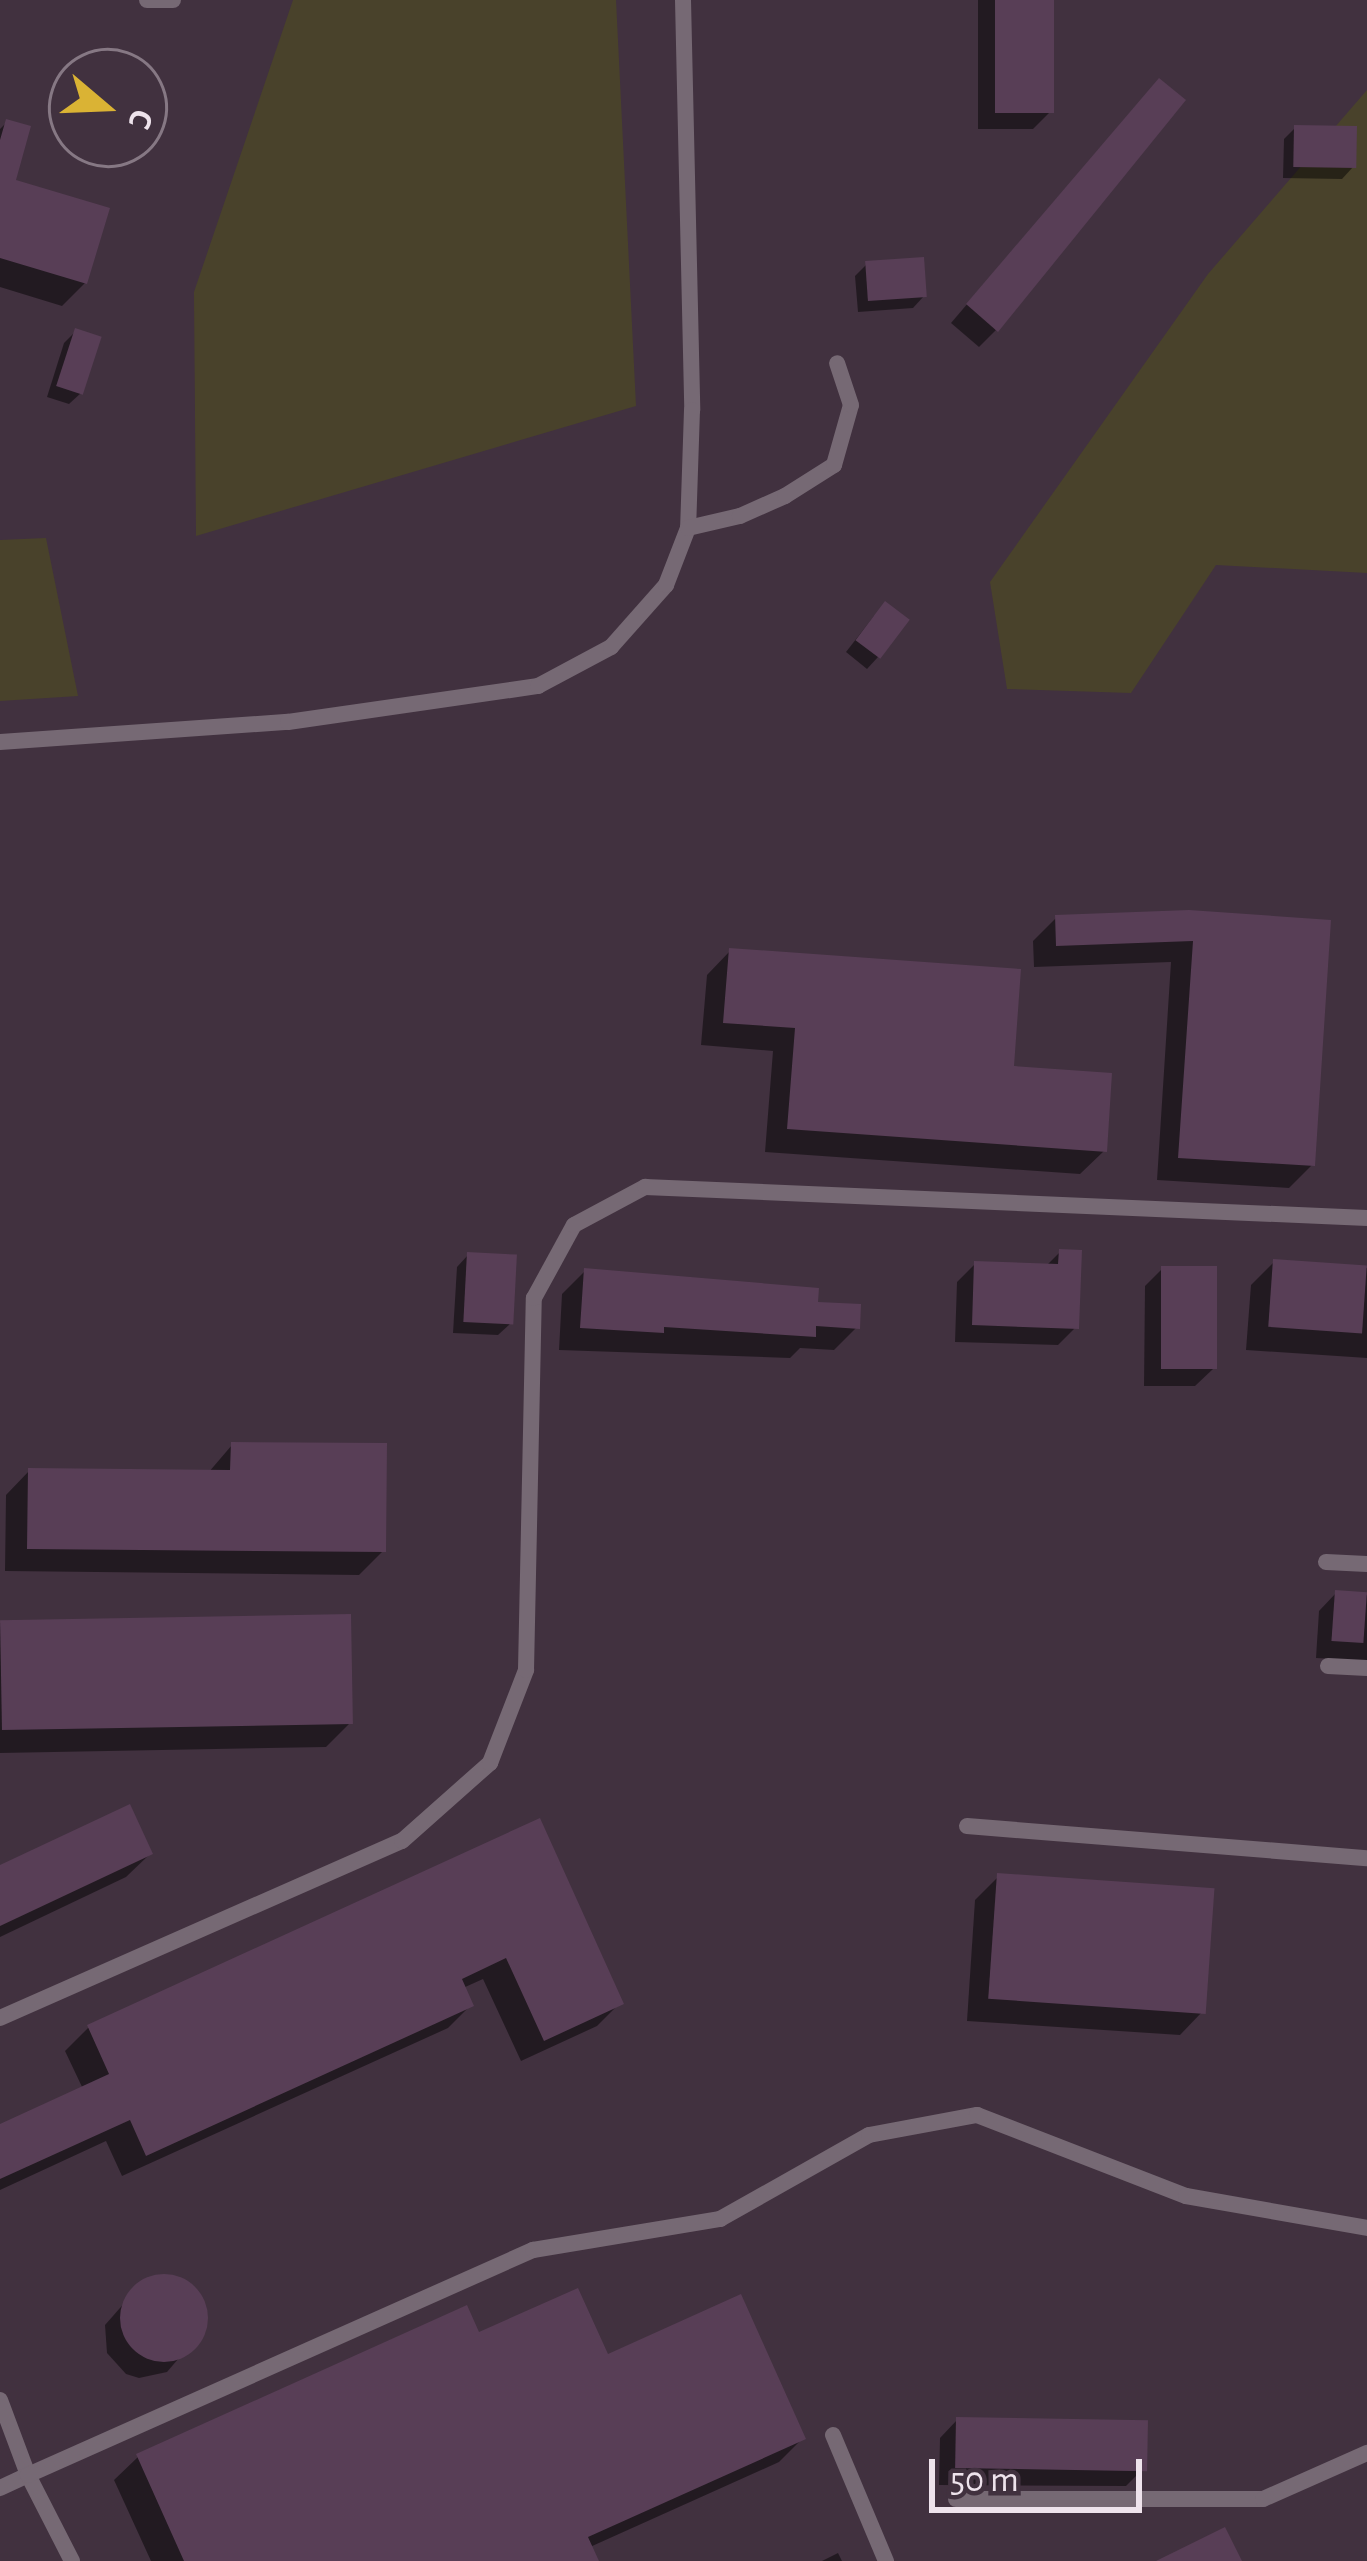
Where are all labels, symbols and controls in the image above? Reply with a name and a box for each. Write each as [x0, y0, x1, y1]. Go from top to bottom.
north arrow [48, 48, 168, 168]
text: С [121, 105, 158, 133]
scale bar [935, 2435, 1148, 2509]
text: 50 m [950, 2462, 1019, 2498]

